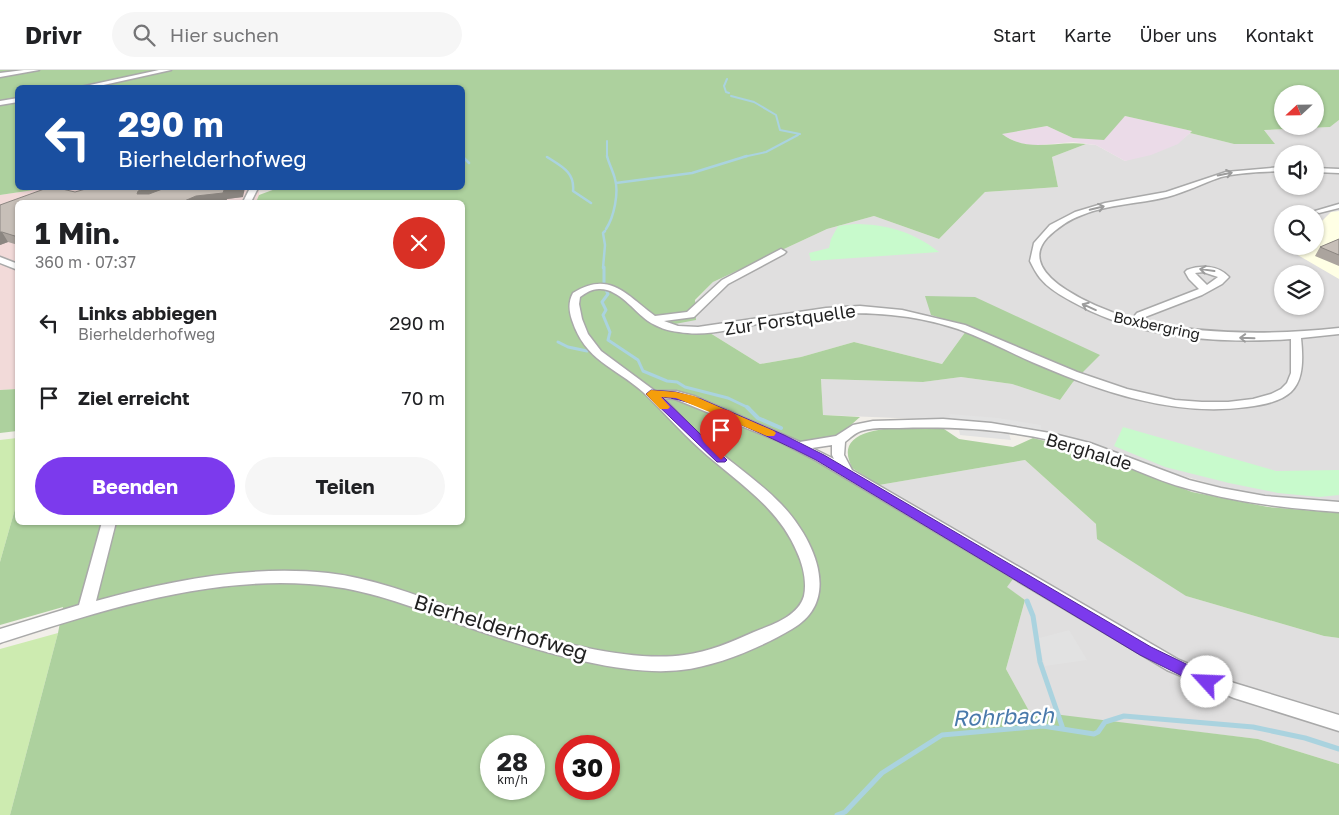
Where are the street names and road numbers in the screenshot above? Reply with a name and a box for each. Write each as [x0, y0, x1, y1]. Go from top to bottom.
street label: Zur Forstquelle [723, 299, 857, 339]
street label: Boxbergring [1112, 307, 1202, 343]
street label: Berghalde [1043, 428, 1135, 474]
street label: Bierhelderhofweg [411, 588, 591, 666]

